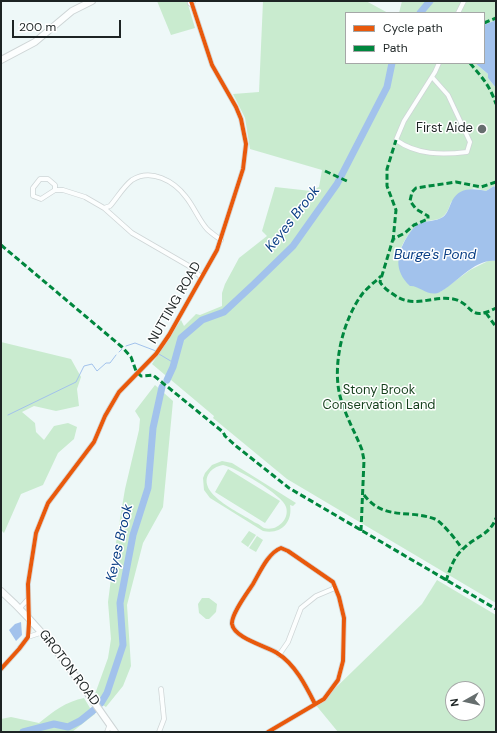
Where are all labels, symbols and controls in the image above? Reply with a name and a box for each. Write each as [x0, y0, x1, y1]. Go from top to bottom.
scale bar [14, 12, 123, 38]
legend [345, 12, 485, 64]
text: 200 m [19, 19, 56, 35]
text: Cycle path [383, 20, 443, 36]
text: Path [383, 40, 408, 56]
place label: First Aide [416, 121, 473, 137]
marker: First Aide [476, 123, 488, 135]
water label: Keyes Brook [262, 183, 324, 255]
water label: Burge's Pond [394, 247, 476, 263]
street label: NUTTING ROAD [145, 259, 205, 347]
park label: Stony Brook Conservation Land [322, 383, 436, 414]
water label: Keyes Brook [103, 503, 137, 583]
street label: GROTON ROAD [35, 627, 103, 709]
north arrow [445, 681, 485, 721]
text: N [447, 698, 462, 707]

